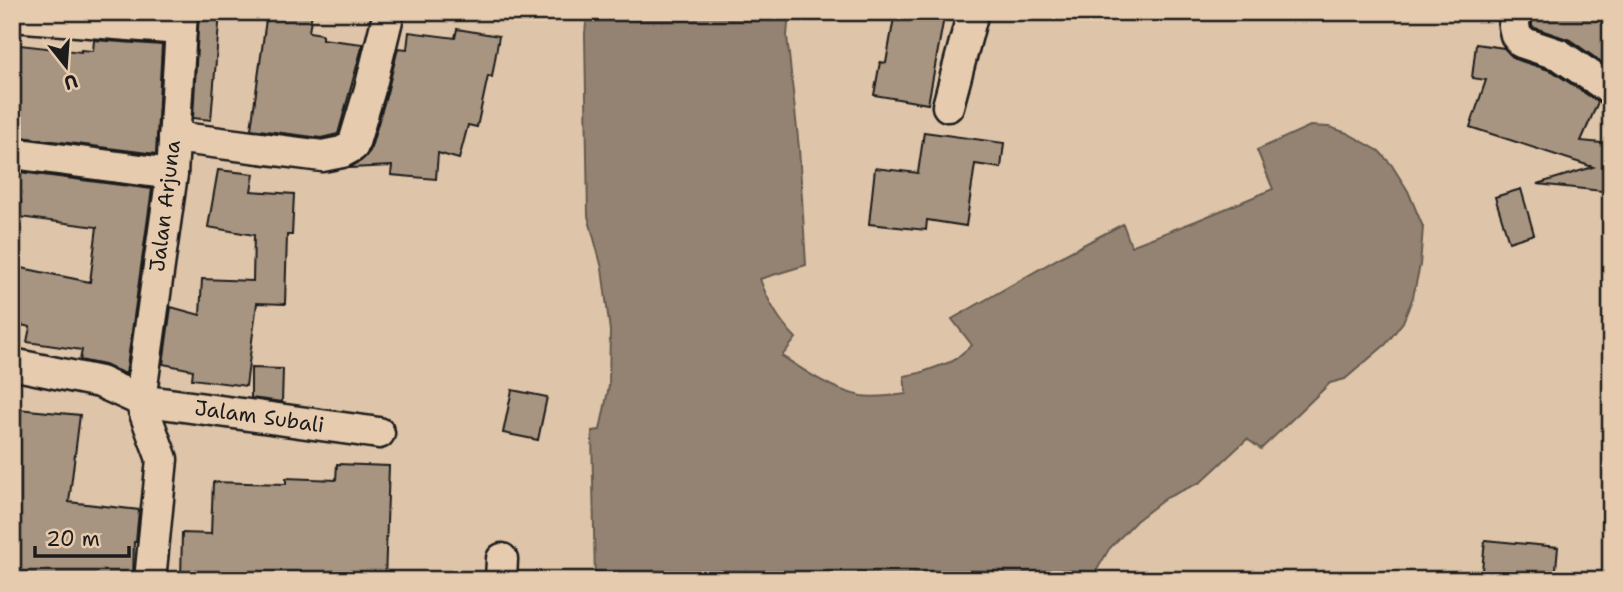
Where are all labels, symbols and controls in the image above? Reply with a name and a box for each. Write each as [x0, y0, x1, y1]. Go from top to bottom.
north arrow [32, 32, 102, 102]
text: U [61, 68, 81, 96]
street label: Jalan Arjuna [143, 139, 187, 273]
street label: Jalam Subali [193, 394, 326, 439]
scale bar [35, 515, 130, 559]
text: 20 m [46, 525, 100, 553]

